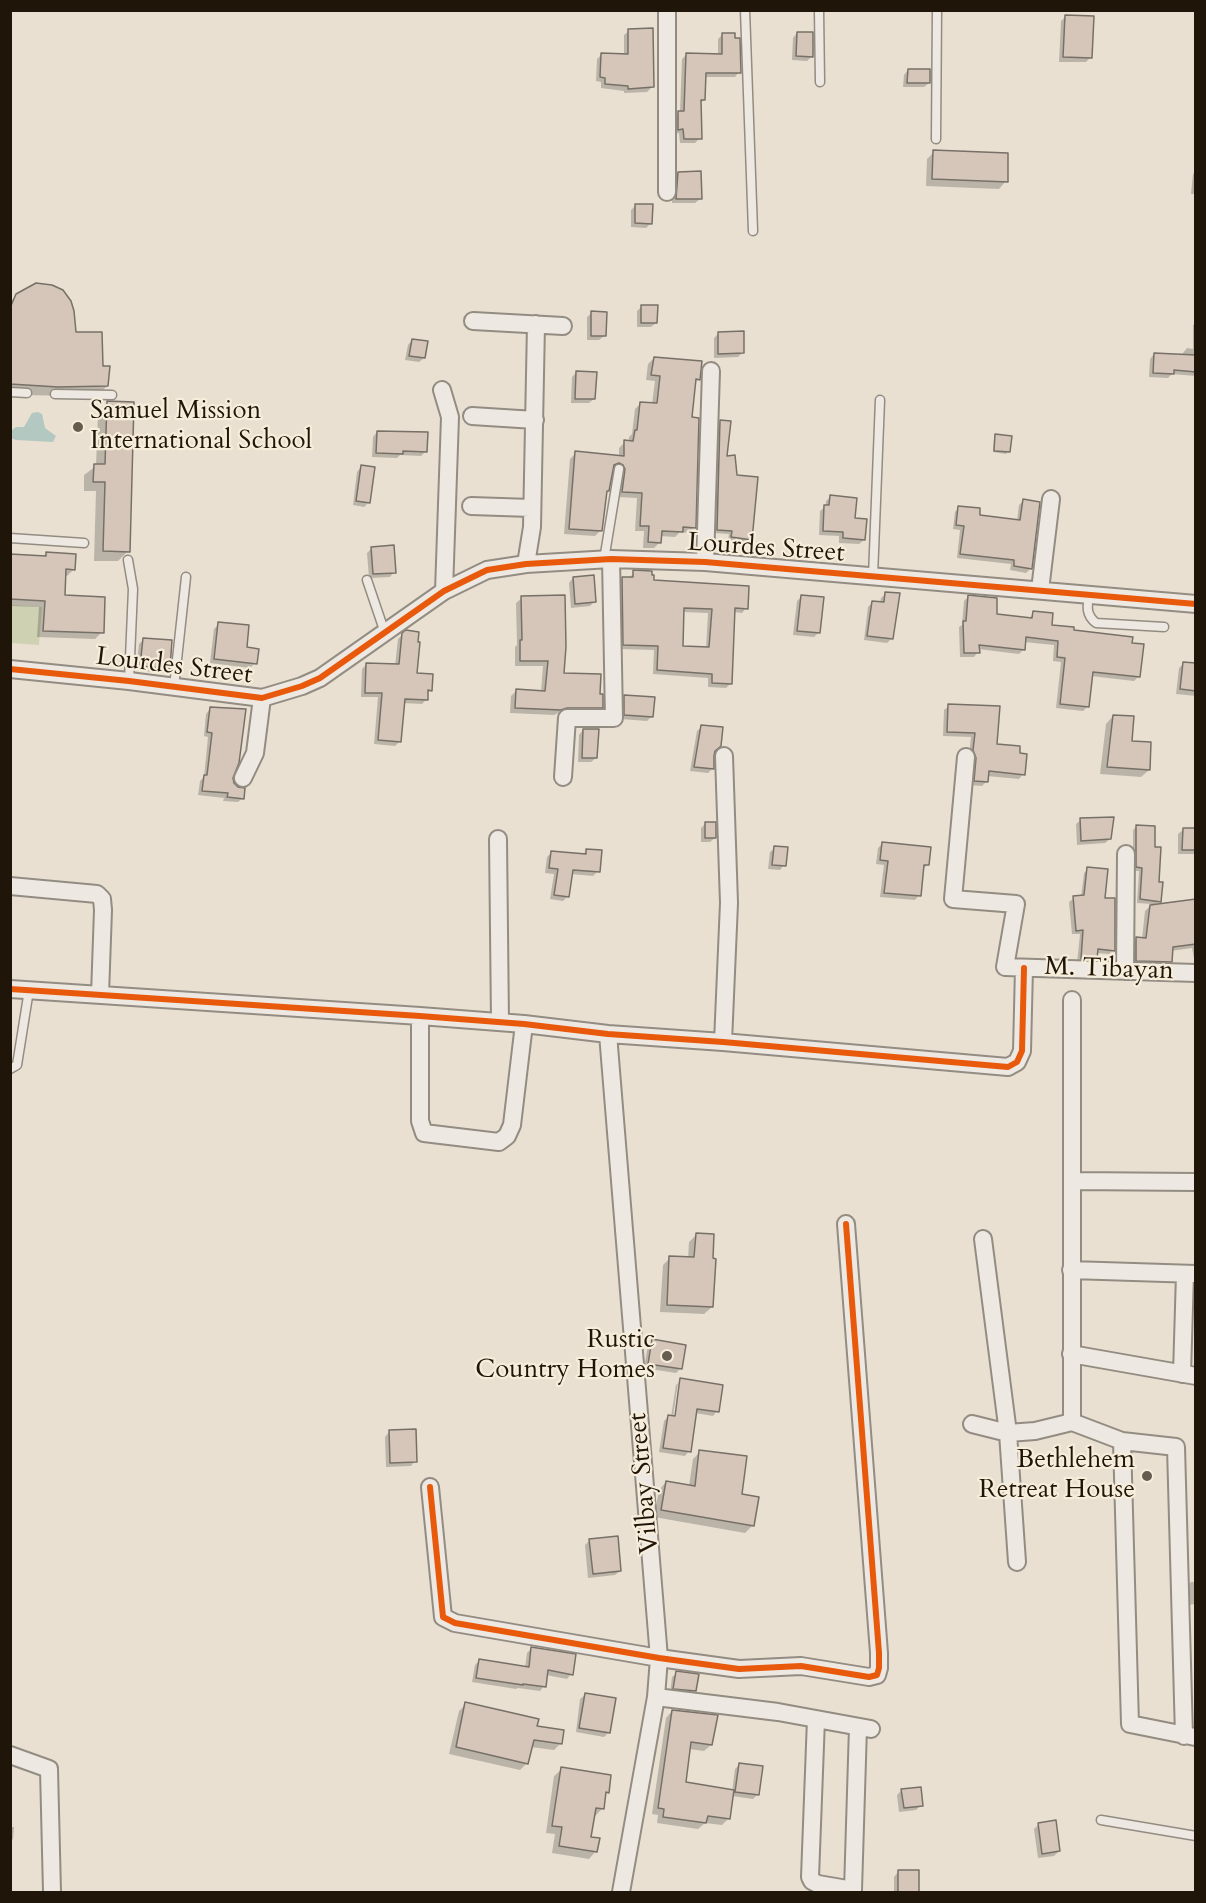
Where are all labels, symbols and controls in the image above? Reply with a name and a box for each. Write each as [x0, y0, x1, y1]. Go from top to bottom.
place label: Samuel Mission International School [90, 396, 312, 458]
marker: Samuel Mission International School [71, 420, 85, 434]
street label: Lourdes Street [686, 528, 846, 570]
street label: Lourdes Street [94, 642, 254, 692]
street label: M. Tibayan [1044, 952, 1174, 988]
place label: Rustic Country Homes [475, 1325, 655, 1386]
marker: Rustic Country Homes [660, 1349, 674, 1363]
street label: Vilbay Street [623, 1411, 667, 1555]
place label: Bethlehem Retreat House [979, 1445, 1135, 1506]
marker: Bethlehem Retreat House [1140, 1469, 1154, 1483]

